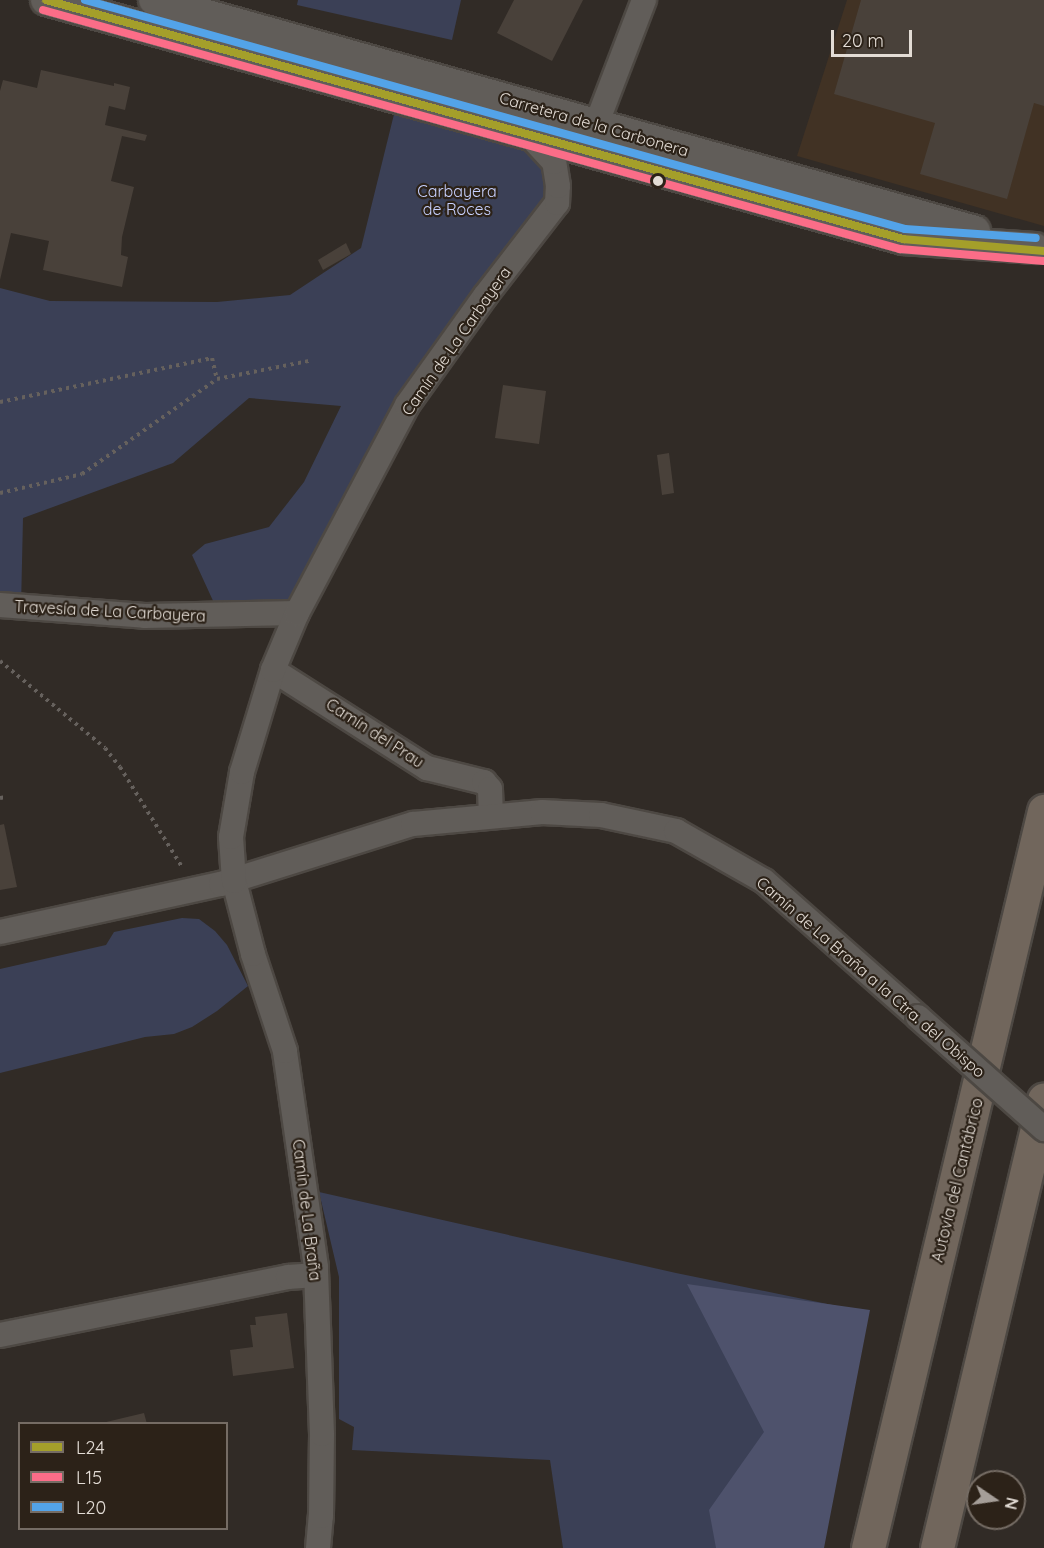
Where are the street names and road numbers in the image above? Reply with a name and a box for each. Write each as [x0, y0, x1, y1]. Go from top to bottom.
street label: Carretera de la Carbonera [497, 88, 691, 160]
street label: Camín de La Carbayera [397, 263, 515, 419]
street label: Travesía de La Carbayera [14, 596, 206, 626]
street label: Camín del Prau [323, 694, 427, 772]
street label: Camín de La Braña a la Ctra. del Obispo [753, 873, 989, 1081]
street label: Autovía del Cantábrico [927, 1096, 987, 1264]
street label: Camín de La Braña [289, 1138, 325, 1282]

